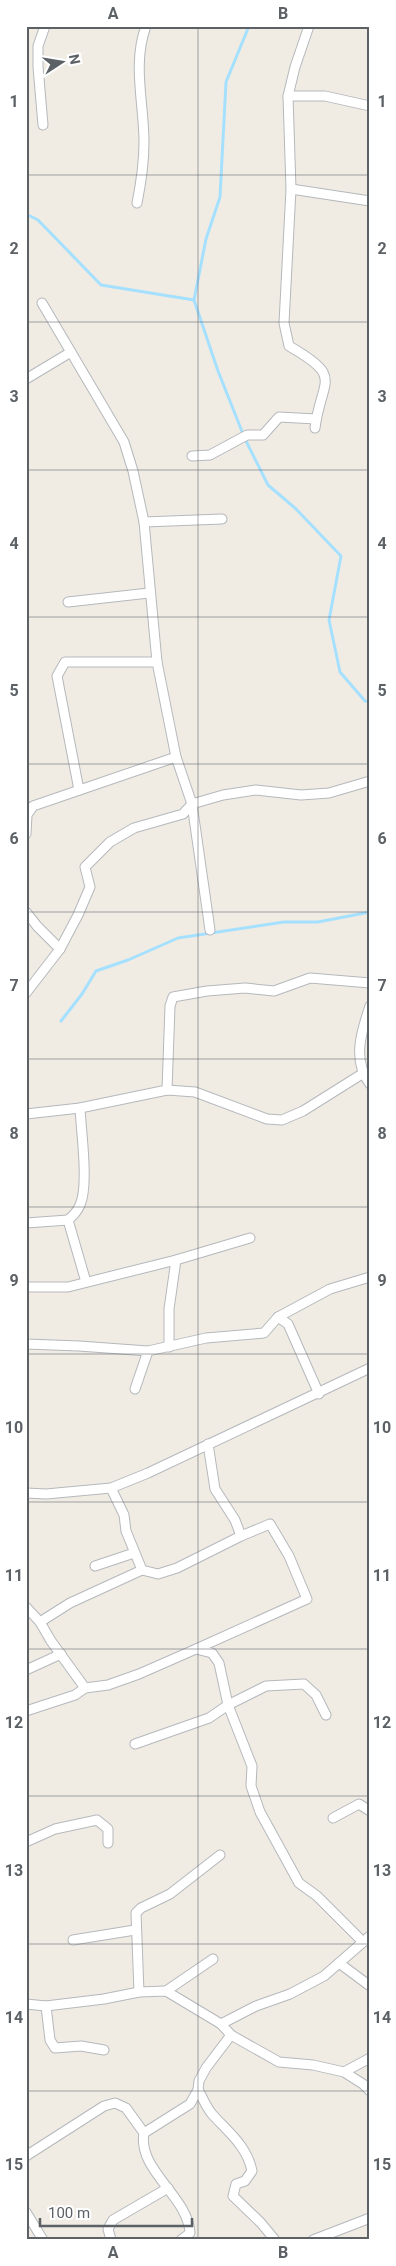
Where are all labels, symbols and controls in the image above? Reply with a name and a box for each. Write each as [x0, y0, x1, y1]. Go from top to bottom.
text: A [108, 4, 119, 23]
text: B [278, 4, 288, 23]
north arrow [38, 38, 88, 88]
text: N [66, 53, 84, 66]
text: 1 [9, 92, 19, 111]
text: 1 [377, 92, 387, 111]
text: 2 [9, 239, 19, 258]
text: 2 [377, 239, 387, 258]
text: 3 [9, 387, 19, 406]
text: 3 [377, 387, 387, 406]
text: 4 [9, 534, 19, 553]
text: 4 [377, 534, 387, 553]
text: 5 [9, 681, 19, 700]
text: 5 [377, 681, 387, 700]
text: 6 [9, 829, 19, 848]
text: 6 [377, 829, 387, 848]
text: 7 [9, 976, 19, 995]
text: 7 [377, 976, 387, 995]
text: 8 [9, 1124, 19, 1143]
text: 8 [377, 1124, 387, 1143]
text: 9 [9, 1271, 19, 1290]
text: 9 [377, 1271, 387, 1290]
text: 10 [5, 1418, 23, 1437]
text: 10 [373, 1418, 391, 1437]
text: 11 [5, 1566, 23, 1585]
text: 11 [373, 1566, 391, 1585]
text: 12 [5, 1713, 23, 1732]
text: 12 [373, 1713, 391, 1732]
text: 13 [5, 1861, 23, 1880]
text: 13 [373, 1861, 391, 1880]
text: 14 [5, 2008, 23, 2027]
text: 14 [373, 2008, 391, 2027]
text: 15 [5, 2155, 23, 2174]
text: 15 [373, 2155, 391, 2174]
scale bar [40, 2196, 192, 2228]
text: 100 m [48, 2204, 90, 2222]
text: A [108, 2243, 119, 2262]
text: B [278, 2243, 288, 2262]

